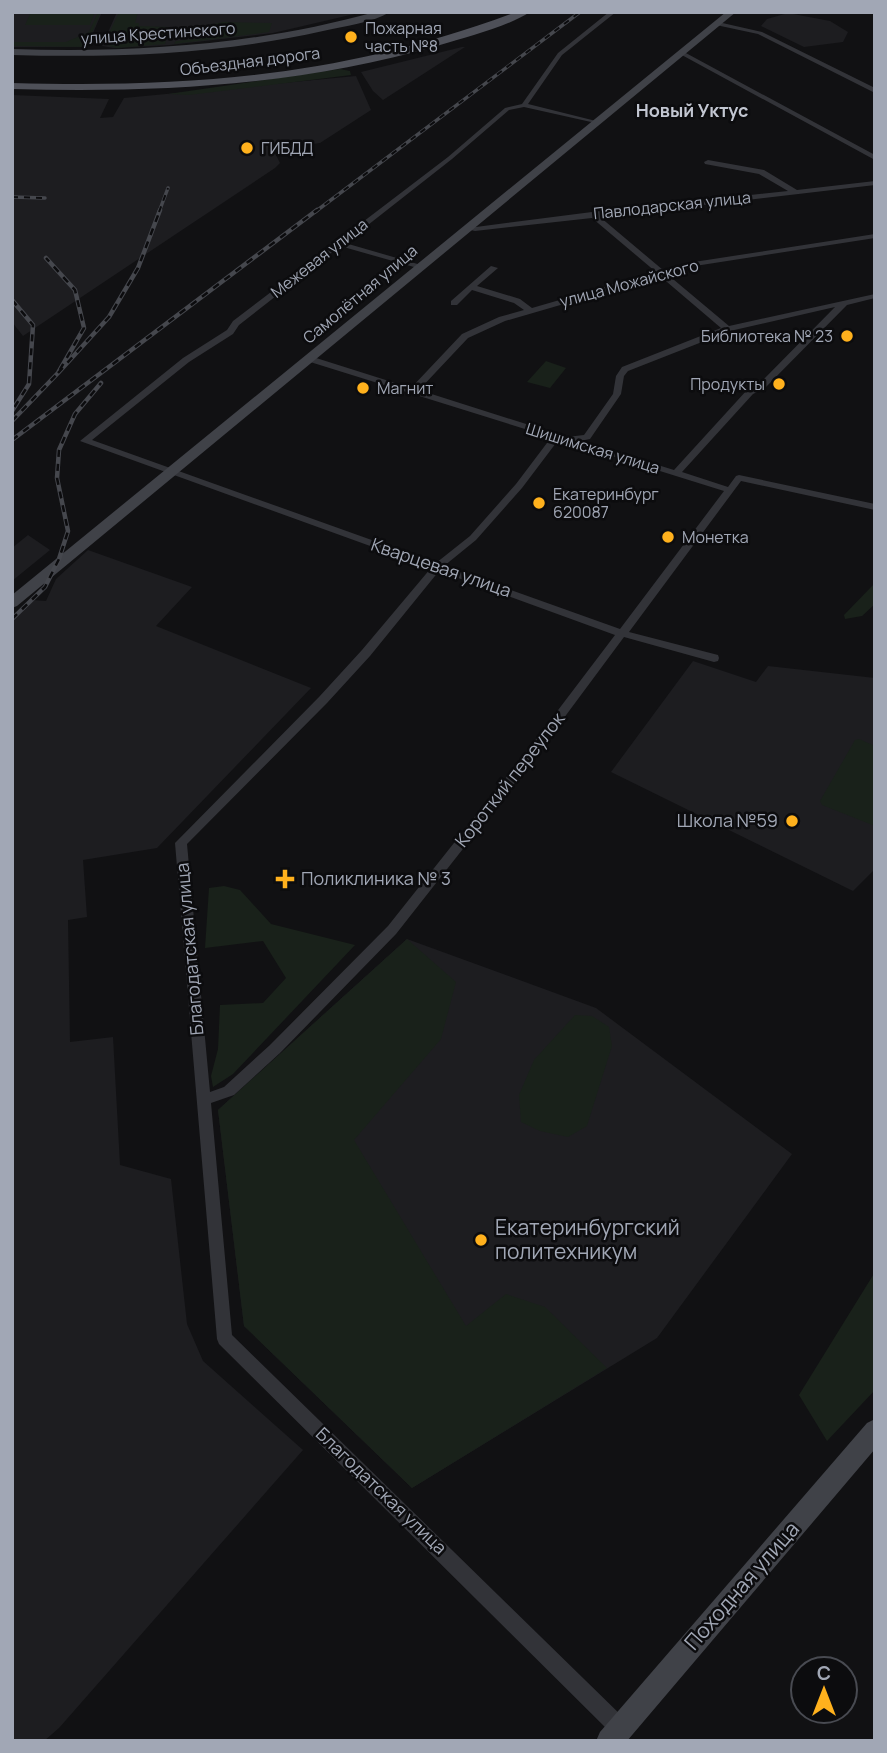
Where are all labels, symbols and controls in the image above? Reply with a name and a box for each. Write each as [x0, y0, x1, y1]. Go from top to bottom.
street label: улица Крестинского [80, 17, 236, 49]
place label: Пожарная часть №8 [365, 17, 442, 57]
marker: Пожарная часть №8 [343, 29, 359, 45]
street label: Объездная дорога [179, 41, 321, 81]
district label: Новый Уктус [636, 98, 748, 122]
place label: ГИБДД [261, 137, 314, 159]
marker: ГИБДД [239, 140, 255, 156]
street label: Павлодарская улица [592, 186, 752, 224]
street label: Межевая улица [266, 213, 372, 303]
street label: Самолётная улица [298, 240, 422, 348]
street label: улица Можайского [557, 254, 701, 312]
place label: Библиотека № 23 [701, 325, 833, 347]
marker: Библиотека № 23 [839, 328, 855, 344]
place label: Продукты [690, 373, 765, 395]
marker: Продукты [771, 376, 787, 392]
place label: Магнит [377, 377, 433, 399]
marker: Магнит [355, 380, 371, 396]
street label: Шишимская улица [523, 417, 663, 479]
place label: Екатеринбург 620087 [553, 483, 659, 523]
marker: Екатеринбург 620087 [531, 495, 547, 511]
place label: Монетка [682, 526, 749, 548]
marker: Монетка [660, 529, 676, 545]
street label: Кварцевая улица [368, 532, 515, 602]
street label: Короткий переулок [449, 706, 570, 852]
place label: Школа №59 [677, 808, 778, 832]
marker: Школа №59 [784, 813, 800, 829]
street label: Благодатская улица [170, 862, 208, 1036]
place label: Поликлиника № 3 [301, 866, 451, 890]
marker: Поликлиника № 3 [275, 869, 295, 889]
place label: Екатеринбургский политехникум [495, 1213, 680, 1265]
marker: Екатеринбургский политехникум [473, 1232, 489, 1248]
street label: Благодатская улица [311, 1422, 452, 1559]
street label: Походная улица [678, 1515, 805, 1656]
north arrow [789, 1655, 859, 1725]
text: С [817, 1660, 831, 1686]

